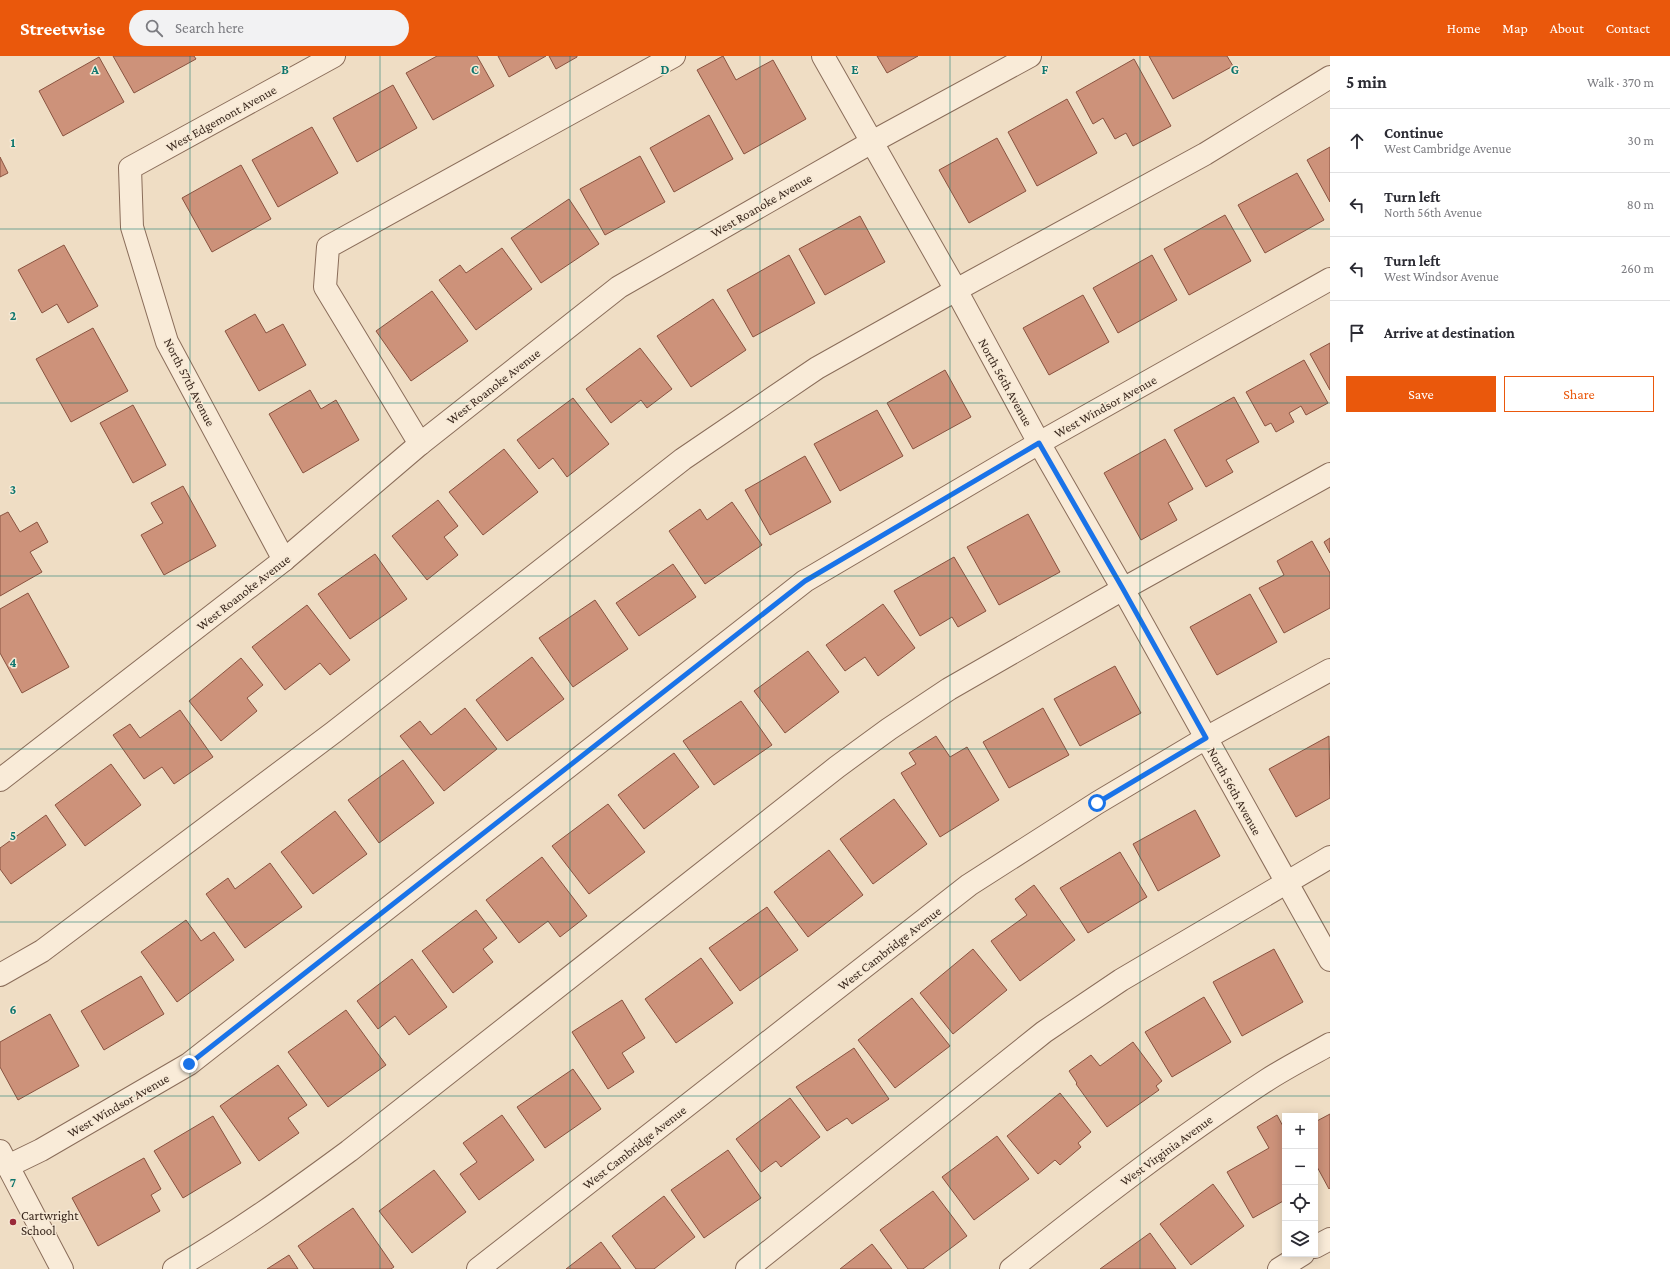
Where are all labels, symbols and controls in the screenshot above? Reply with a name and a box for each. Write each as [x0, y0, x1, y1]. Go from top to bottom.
search box [129, 10, 409, 46]
icon: search [143, 17, 165, 39]
text: Streetwise [20, 18, 105, 39]
text: Search here [175, 20, 244, 36]
text: Home [1447, 20, 1480, 36]
text: Map [1502, 20, 1528, 36]
text: About [1550, 20, 1584, 36]
text: Contact [1606, 20, 1650, 36]
text: A [90, 62, 99, 77]
text: B [281, 62, 289, 77]
text: C [471, 62, 479, 77]
text: D [661, 62, 670, 77]
text: E [851, 62, 859, 77]
text: F [1042, 62, 1049, 77]
text: G [1231, 62, 1239, 77]
text: 5 min [1346, 73, 1387, 92]
text: Walk · 370 m [1587, 75, 1654, 90]
street label: West Edgemont Avenue [164, 82, 279, 155]
text: Continue [1384, 125, 1443, 141]
icon: ahead [1346, 130, 1368, 152]
text: 30 m [1628, 133, 1654, 148]
text: 1 [11, 135, 16, 150]
text: West Cambridge Avenue [1384, 141, 1511, 156]
street label: West Roanoke Avenue [708, 170, 815, 241]
text: Turn left [1384, 189, 1440, 205]
icon: left [1346, 194, 1368, 216]
text: 80 m [1627, 197, 1654, 212]
text: North 56th Avenue [1384, 205, 1482, 220]
text: Turn left [1384, 253, 1440, 269]
icon: left [1346, 258, 1368, 280]
text: 260 m [1621, 261, 1654, 276]
text: West Windsor Avenue [1384, 269, 1499, 284]
text: 2 [10, 308, 17, 323]
icon: arrive [1346, 322, 1368, 344]
text: Arrive at destination [1384, 325, 1515, 341]
street label: North 57th Avenue [161, 336, 218, 429]
street label: North 56th Avenue [975, 336, 1036, 429]
street label: West Roanoke Avenue [444, 345, 543, 428]
street label: West Windsor Avenue [1051, 372, 1159, 441]
button: Save [1346, 376, 1496, 412]
button: Share [1504, 376, 1654, 412]
text: 3 [10, 482, 16, 497]
street label: West Roanoke Avenue [194, 551, 293, 634]
text: 4 [9, 655, 17, 670]
street label: North 56th Avenue [1204, 745, 1265, 838]
route start [1088, 794, 1106, 812]
text: 5 [10, 828, 16, 843]
street label: West Cambridge Avenue [835, 903, 944, 993]
text: 6 [9, 1002, 17, 1017]
route end [180, 1055, 198, 1073]
street label: West Windsor Avenue [65, 1070, 172, 1141]
street label: West Cambridge Avenue [580, 1102, 689, 1192]
street label: West Virginia Avenue [1117, 1112, 1216, 1189]
map controls [1282, 1113, 1318, 1257]
button: + [1282, 1113, 1318, 1149]
button: − [1282, 1149, 1318, 1185]
text: 7 [10, 1175, 16, 1190]
button: locate [1282, 1185, 1318, 1221]
place label: Cartwright School [21, 1208, 79, 1238]
marker: Cartwright School [8, 1217, 18, 1227]
button: layers [1282, 1221, 1318, 1257]

